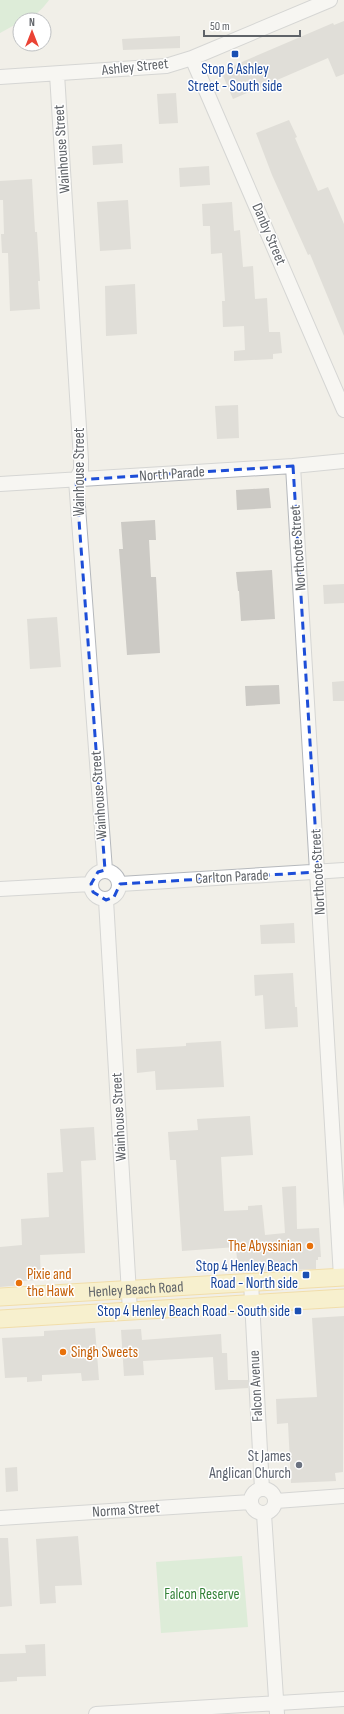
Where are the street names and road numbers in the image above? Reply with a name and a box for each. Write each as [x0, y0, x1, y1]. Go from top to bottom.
street label: Ashley Street [100, 54, 170, 80]
street label: Wainhouse Street [49, 104, 75, 194]
street label: Danby Street [247, 200, 291, 268]
street label: Wainhouse Street [70, 427, 89, 516]
street label: North Parade [139, 462, 205, 486]
street label: Northcote Street [285, 504, 310, 592]
street label: Wainhouse Street [86, 750, 112, 840]
street label: Northcote Street [306, 828, 330, 915]
street label: Carlton Parade [195, 866, 269, 888]
street label: Wainhouse Street [107, 1072, 131, 1162]
street label: Henley Beach Road [88, 1277, 184, 1301]
street label: Falcon Avenue [245, 1350, 267, 1422]
street label: Norma Street [92, 1498, 161, 1522]

